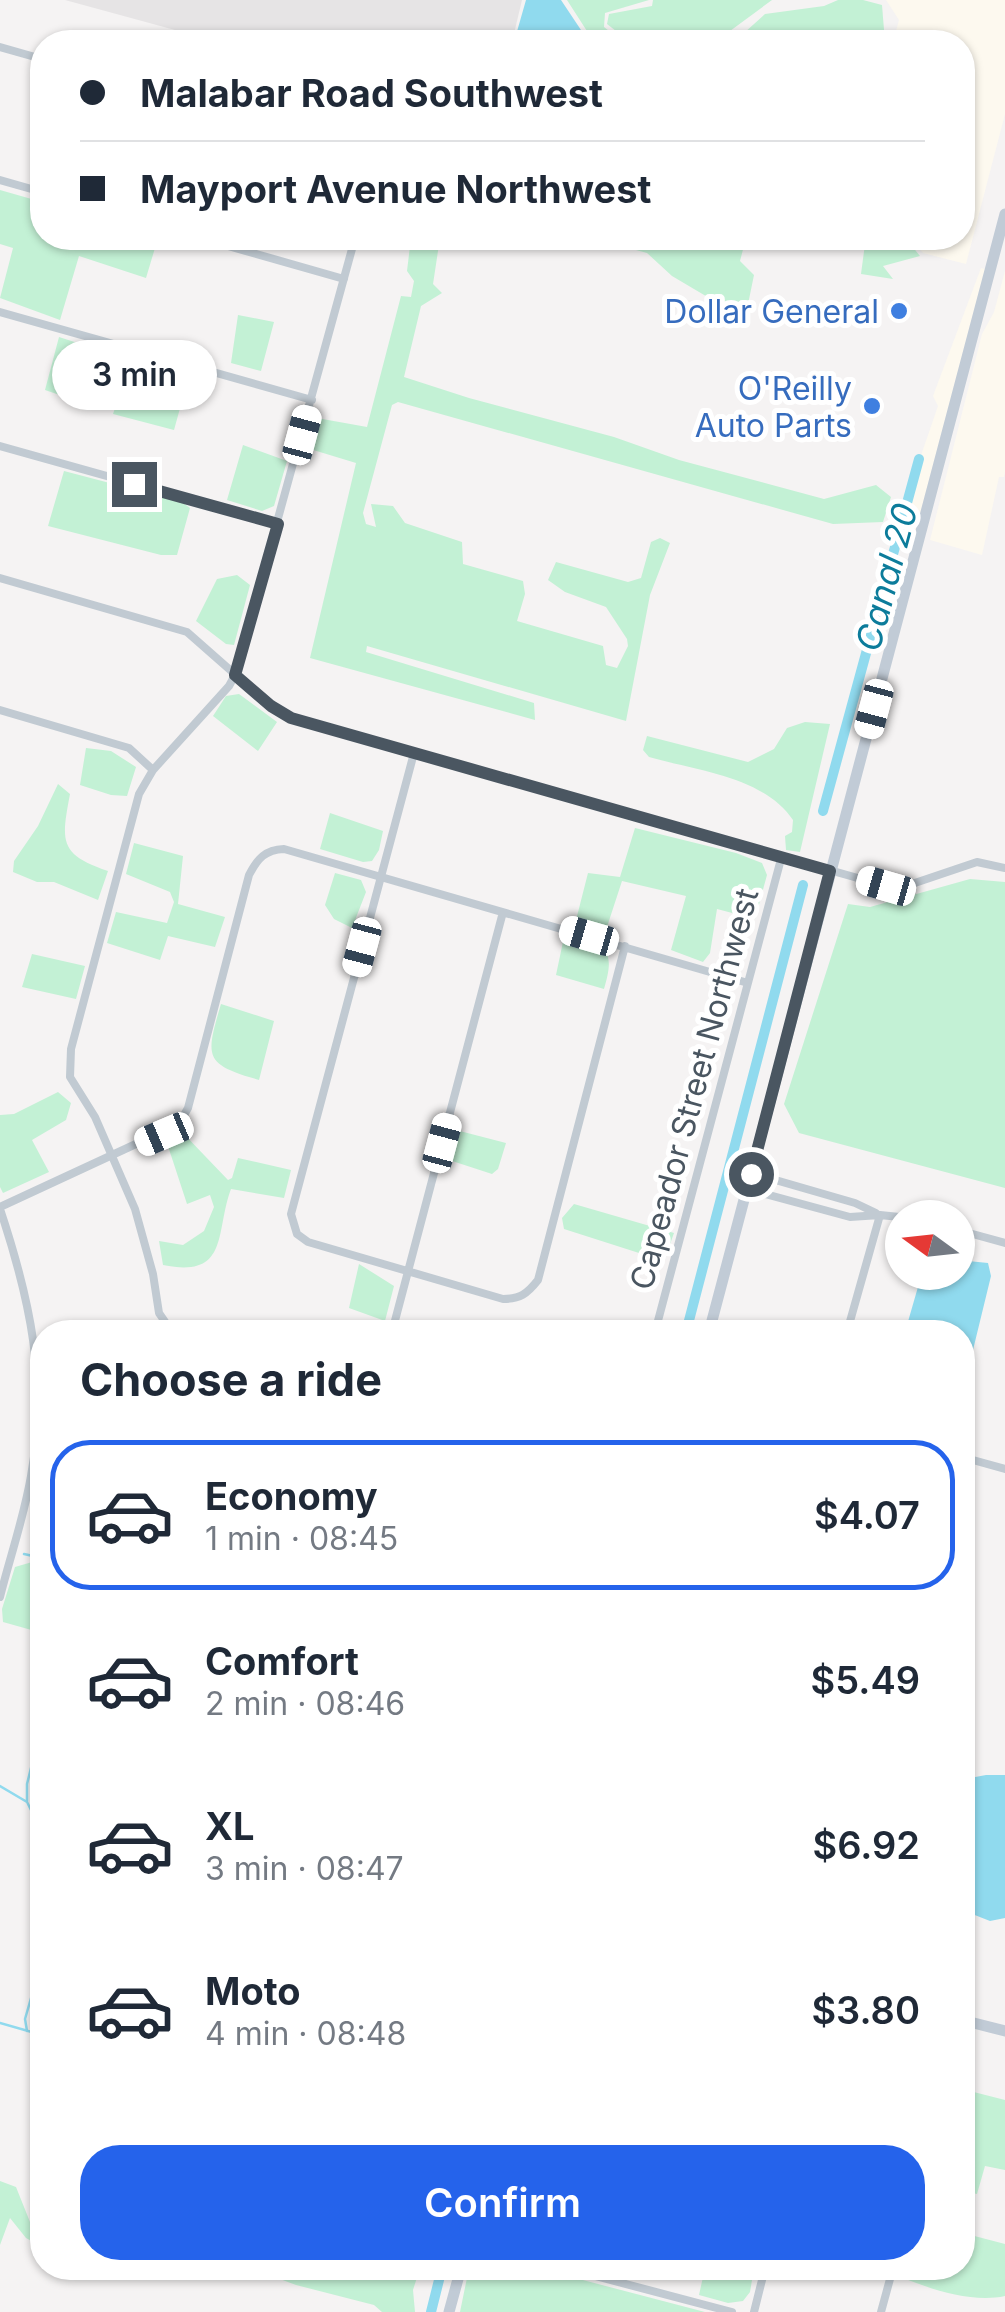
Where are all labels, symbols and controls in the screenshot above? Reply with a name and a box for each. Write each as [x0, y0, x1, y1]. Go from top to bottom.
text: Malabar Road Southwest [140, 70, 603, 116]
text: Mayport Avenue Northwest [140, 166, 651, 212]
place label: Dollar General [664, 292, 879, 331]
marker: Dollar General [888, 300, 910, 322]
callout: 3 min [52, 339, 216, 409]
text: 3 min [92, 355, 177, 394]
place label: O'Reilly Auto Parts [695, 369, 852, 445]
marker: O'Reilly Auto Parts [861, 395, 883, 417]
car [280, 402, 324, 468]
route end [112, 462, 157, 507]
water label: Canal 20 [846, 499, 926, 655]
car [852, 676, 896, 742]
car [853, 863, 919, 909]
street label: Capeador Street Northwest [622, 884, 766, 1294]
car [556, 913, 622, 959]
car [340, 914, 384, 980]
car [131, 1108, 197, 1160]
car [420, 1110, 464, 1176]
route start [729, 1152, 774, 1197]
north arrow [885, 1200, 975, 1290]
map controls [885, 1200, 975, 1290]
text: Choose a ride [80, 1352, 382, 1407]
icon: car [85, 1470, 175, 1560]
text: Economy [205, 1473, 378, 1519]
text: $4.07 [814, 1492, 920, 1538]
text: 1 min · 08:45 [205, 1519, 398, 1558]
icon: car [85, 1635, 175, 1725]
text: Comfort [205, 1638, 359, 1684]
text: $5.49 [811, 1657, 920, 1703]
text: 2 min · 08:46 [205, 1684, 405, 1723]
icon: car [85, 1800, 175, 1890]
text: XL [205, 1803, 255, 1849]
text: $6.92 [812, 1822, 920, 1868]
text: 3 min · 08:47 [205, 1849, 404, 1888]
icon: car [85, 1965, 175, 2055]
text: Moto [205, 1968, 301, 2014]
text: $3.80 [811, 1987, 920, 2033]
text: 4 min · 08:48 [205, 2014, 406, 2053]
button: Confirm [80, 2145, 925, 2260]

